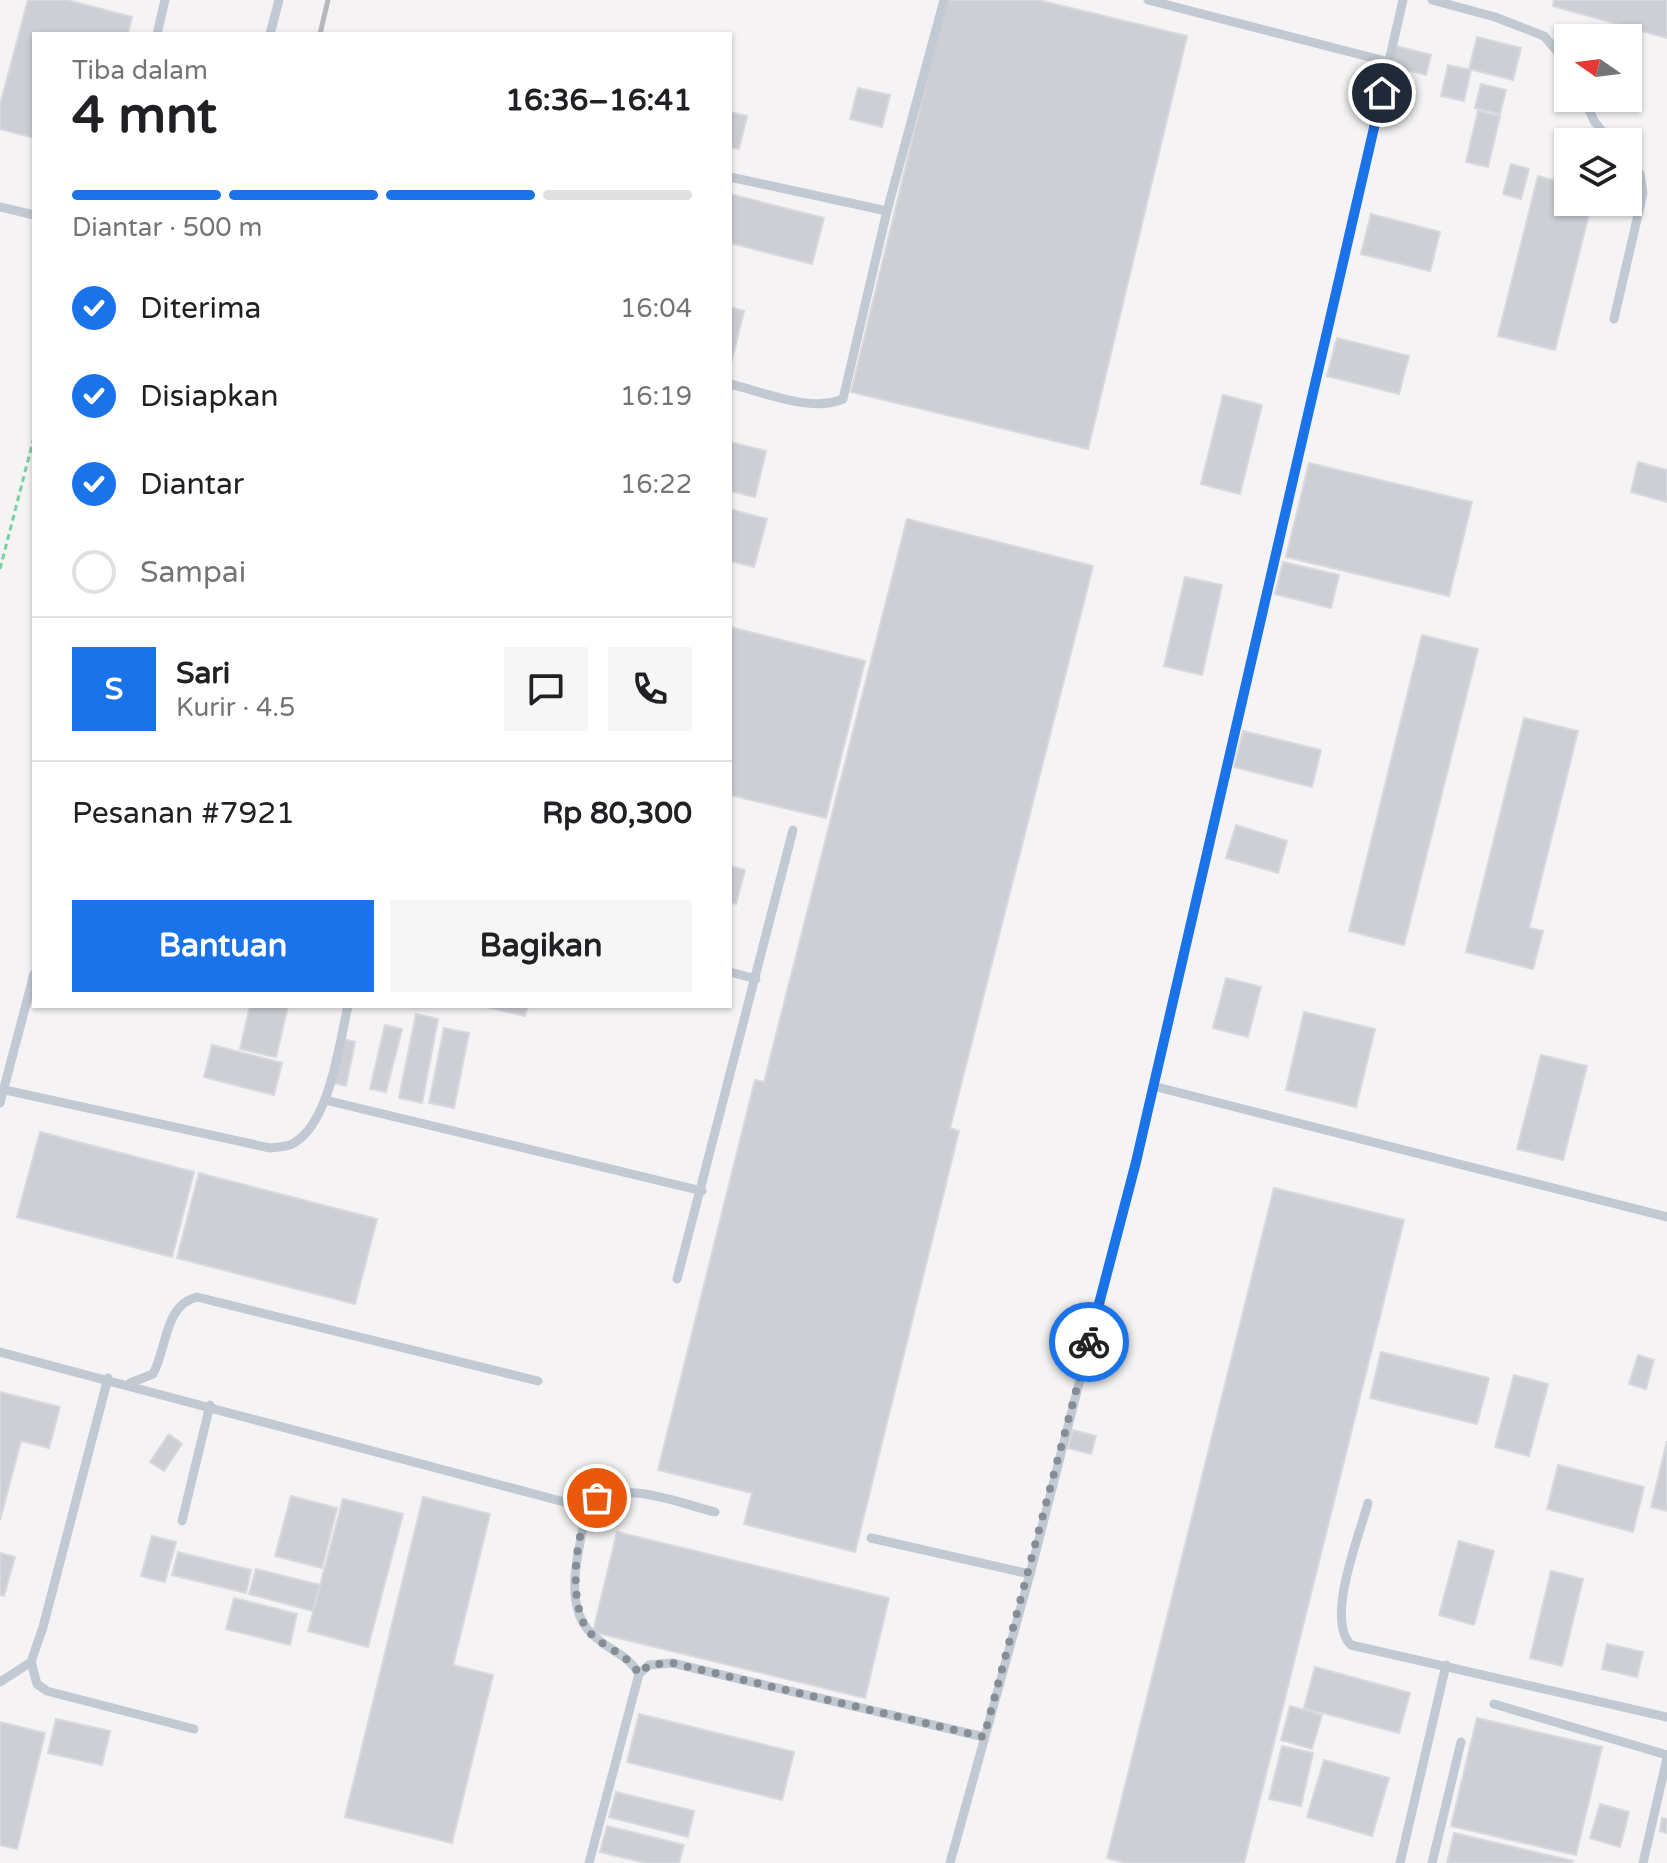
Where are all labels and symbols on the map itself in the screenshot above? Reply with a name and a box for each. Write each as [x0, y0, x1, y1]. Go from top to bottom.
north arrow [1554, 24, 1642, 112]
pin [1348, 59, 1416, 127]
courier [1049, 1302, 1129, 1382]
pin [563, 1464, 631, 1532]

